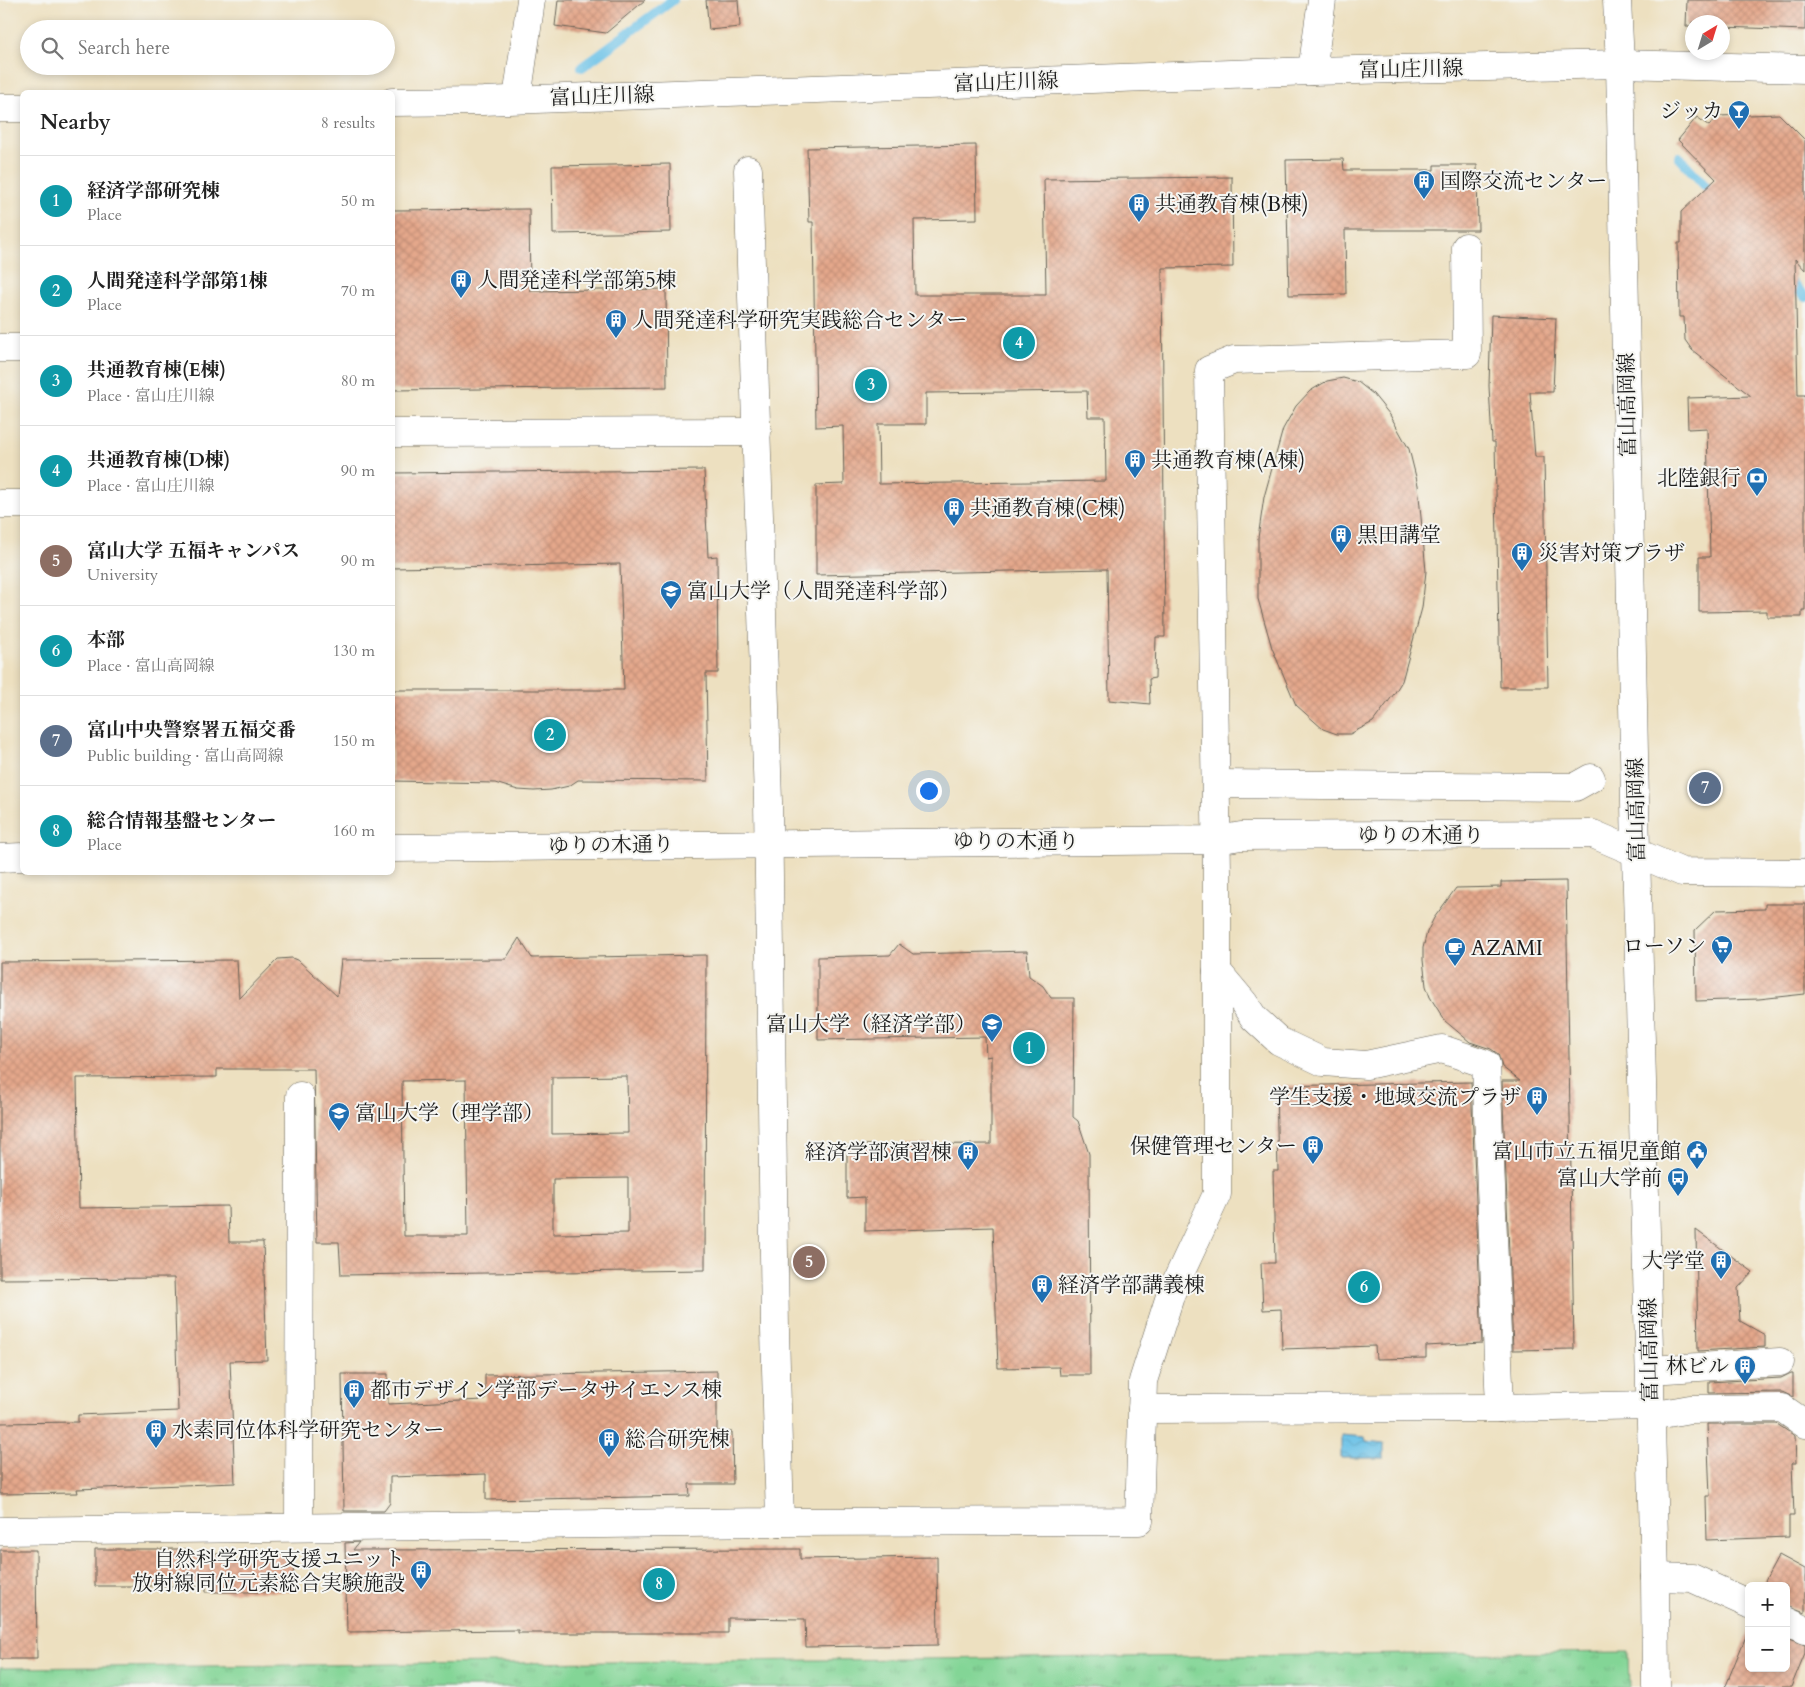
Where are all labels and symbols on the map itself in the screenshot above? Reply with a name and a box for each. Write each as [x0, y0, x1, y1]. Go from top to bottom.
north arrow [1685, 15, 1730, 60]
street label: 富山庄川線 [1358, 54, 1464, 85]
street label: 富山庄川線 [953, 66, 1059, 99]
street label: 富山庄川線 [549, 80, 655, 113]
place label: ジッカ [1660, 97, 1723, 126]
bar icon: ジッカ [1727, 99, 1751, 130]
place label: 国際交流センター [1440, 167, 1607, 196]
building icon: 国際交流センター [1412, 169, 1436, 200]
place label: 共通教育棟(B棟) [1155, 190, 1309, 219]
building icon: 共通教育棟(B棟) [1127, 192, 1151, 223]
place label: 人間発達科学部第5棟 [477, 266, 677, 295]
building icon: 人間発達科学部第5棟 [449, 268, 473, 299]
place label: 人間発達科学研究実践総合センター [632, 306, 967, 335]
building icon: 人間発達科学研究実践総合センター [604, 308, 628, 339]
pin: 4 [1003, 324, 1035, 362]
street label: 富山高岡線 [1612, 352, 1643, 458]
pin: 3 [855, 366, 887, 404]
place label: 共通教育棟(A棟) [1151, 446, 1305, 475]
building icon: 共通教育棟(A棟) [1123, 448, 1147, 479]
place label: 北陸銀行 [1657, 464, 1741, 493]
bank icon: 北陸銀行 [1745, 466, 1769, 497]
place label: 共通教育棟(C棟) [970, 494, 1125, 523]
building icon: 共通教育棟(C棟) [942, 496, 966, 527]
place label: 黒田講堂 [1357, 521, 1441, 550]
building icon: 黒田講堂 [1329, 523, 1353, 554]
place label: 災害対策プラザ [1538, 539, 1685, 568]
building icon: 災害対策プラザ [1510, 541, 1534, 572]
place label: 富山大学（人間発達科学部） [687, 577, 960, 606]
school or university icon: 富山大学（人間発達科学部） [659, 579, 683, 610]
pin: 2 [534, 716, 566, 754]
street label: 富山高岡線 [1621, 757, 1652, 863]
pin: 7 [1689, 769, 1721, 807]
your location [916, 778, 942, 804]
street label: ゆりの木通り [1358, 821, 1484, 850]
street label: ゆりの木通り [953, 827, 1079, 856]
street label: ゆりの木通り [548, 830, 674, 861]
place label: ローソン [1623, 932, 1706, 961]
place label: AZAMI [1471, 934, 1543, 963]
supermarket icon: ローソン [1710, 934, 1734, 965]
cafe icon: AZAMI [1443, 936, 1467, 967]
place label: 富山大学（経済学部） [766, 1010, 976, 1039]
school or university icon: 富山大学（経済学部） [980, 1012, 1004, 1043]
pin: 1 [1013, 1029, 1045, 1067]
place label: 学生支援・地域交流プラザ [1269, 1083, 1521, 1112]
building icon: 学生支援・地域交流プラザ [1525, 1085, 1549, 1116]
place label: 富山大学（理学部） [355, 1099, 544, 1128]
school or university icon: 富山大学（理学部） [327, 1101, 351, 1132]
place label: 保健管理センター [1130, 1132, 1297, 1161]
building icon: 保健管理センター [1301, 1134, 1325, 1165]
place label: 富山市立五福児童館 [1492, 1137, 1681, 1166]
place label: 経済学部演習棟 [805, 1138, 952, 1167]
public building icon: 富山市立五福児童館 [1685, 1139, 1709, 1170]
building icon: 経済学部演習棟 [956, 1140, 980, 1171]
place label: 富山大学前 [1557, 1164, 1662, 1193]
bus stop icon: 富山大学前 [1666, 1166, 1690, 1197]
pin: 5 [793, 1243, 825, 1281]
place label: 大学堂 [1642, 1247, 1705, 1276]
building icon: 大学堂 [1709, 1249, 1733, 1280]
pin: 6 [1348, 1268, 1380, 1306]
place label: 経済学部講義棟 [1058, 1271, 1205, 1300]
building icon: 経済学部講義棟 [1030, 1273, 1054, 1304]
street label: 富山高岡線 [1634, 1297, 1665, 1403]
place label: 林ビル [1666, 1352, 1729, 1381]
building icon: 林ビル [1733, 1354, 1757, 1385]
place label: 都市デザイン学部データサイエンス棟 [370, 1376, 723, 1405]
building icon: 都市デザイン学部データサイエンス棟 [342, 1378, 366, 1409]
place label: 水素同位体科学研究センター [172, 1416, 444, 1445]
building icon: 水素同位体科学研究センター [144, 1418, 168, 1449]
place label: 総合研究棟 [625, 1425, 730, 1454]
building icon: 総合研究棟 [597, 1427, 621, 1458]
place label: 自然科学研究支援ユニット 放射線同位元素総合実験施設 [132, 1545, 405, 1598]
building icon: 自然科学研究支援ユニット 放射線同位元素総合実験施設 [409, 1559, 433, 1590]
pin: 8 [643, 1565, 675, 1603]

